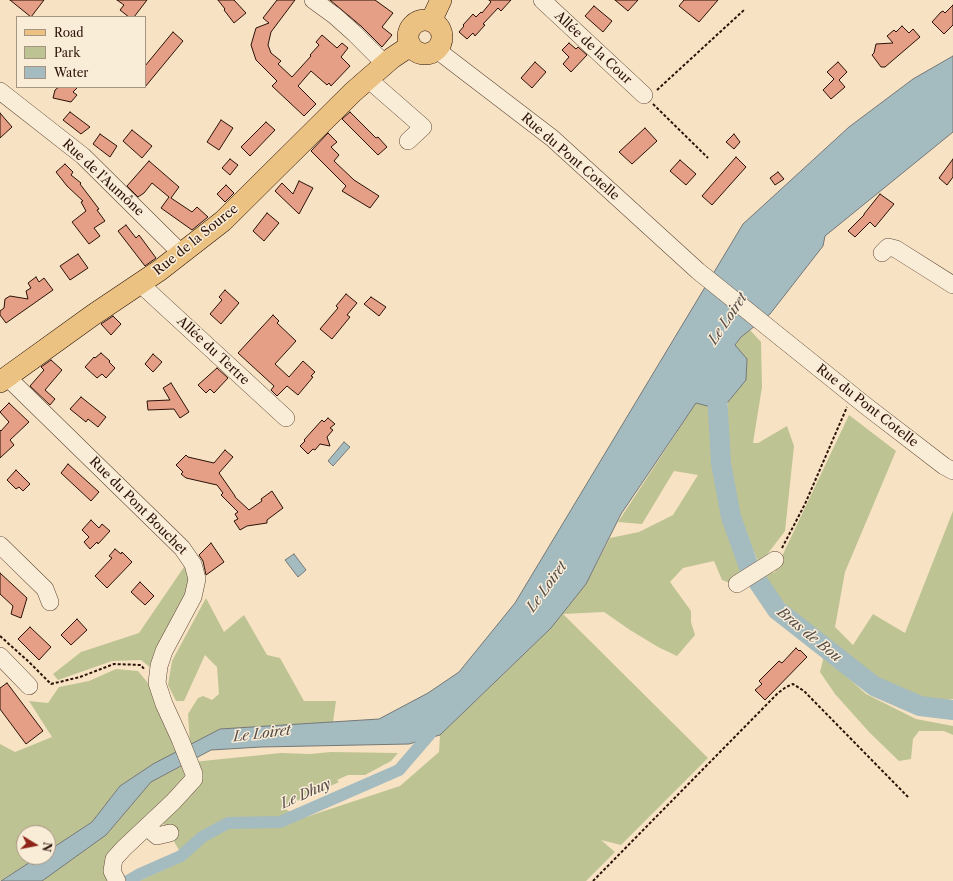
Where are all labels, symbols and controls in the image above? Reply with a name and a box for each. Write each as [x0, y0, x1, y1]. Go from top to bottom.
street label: Allée de la Cour [551, 8, 635, 88]
legend [16, 16, 146, 88]
text: Road [54, 25, 84, 40]
text: Park [54, 45, 80, 60]
text: Water [54, 65, 88, 80]
street label: Rue du Pont Cotelle [518, 110, 622, 204]
street label: Rue de l'Aumône [59, 136, 147, 220]
street label: Rue de la Source [151, 201, 241, 279]
water label: Le Loiret [705, 290, 751, 348]
street label: Allée du Tertre [174, 314, 252, 388]
street label: Rue du Pont Cotelle [813, 361, 921, 451]
street label: Rue du Pont Bouchet [86, 454, 190, 558]
water label: Le Loiret [523, 559, 571, 615]
water label: Bras de Bou [774, 604, 844, 666]
water label: Le Loiret [232, 722, 292, 746]
water label: Le Dhuy [278, 775, 334, 813]
north arrow [16, 825, 56, 865]
text: N [39, 841, 55, 853]

